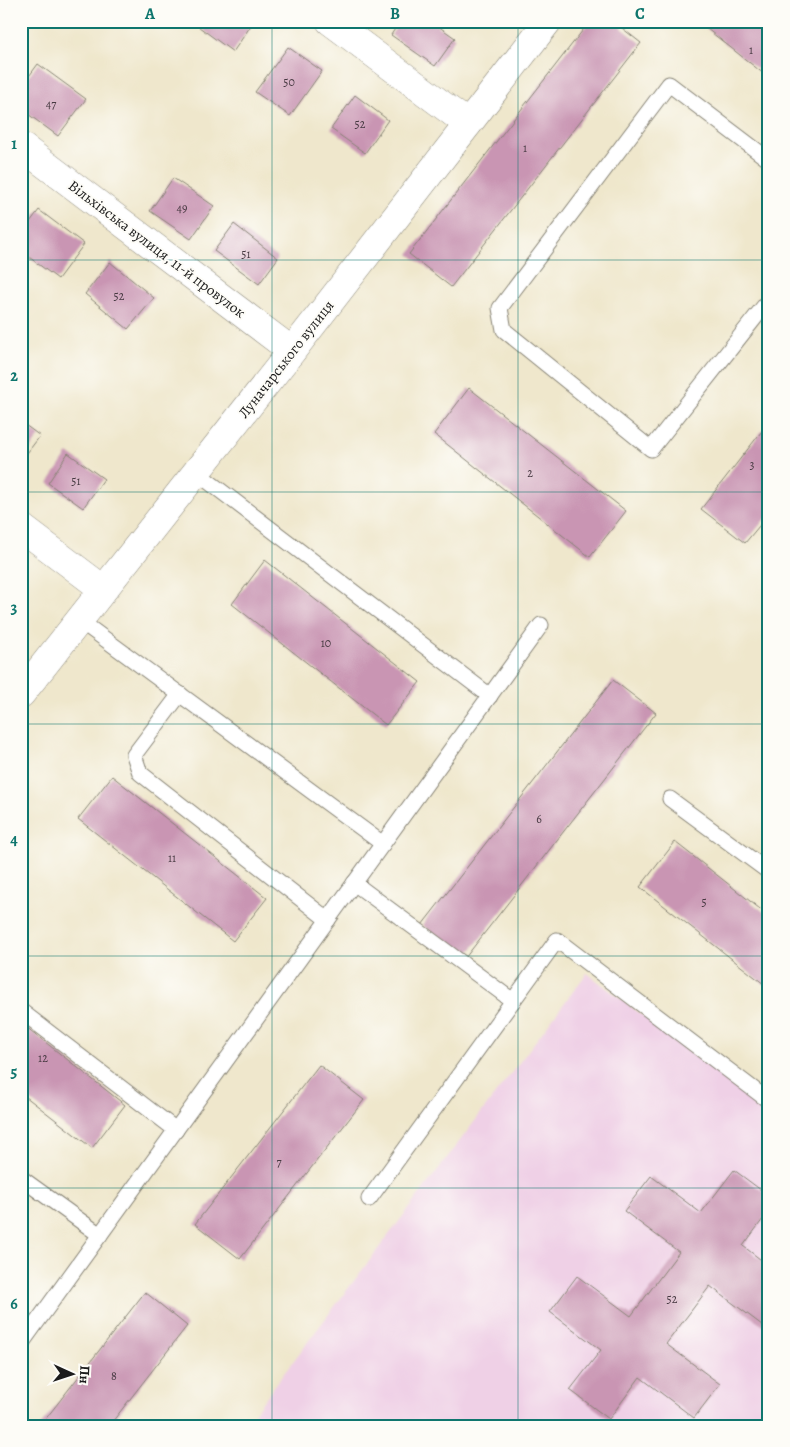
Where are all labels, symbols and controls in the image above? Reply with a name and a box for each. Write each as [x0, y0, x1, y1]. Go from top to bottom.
text: A [144, 3, 156, 25]
text: B [390, 3, 400, 25]
text: C [635, 3, 645, 25]
house number: 1 [749, 42, 753, 58]
house number: 50 [283, 74, 295, 90]
house number: 47 [46, 96, 57, 112]
house number: 52 [355, 116, 366, 132]
text: 1 [11, 133, 17, 155]
house number: 1 [523, 140, 527, 156]
street label: Вільхівська вулиця, 11-й провулок [64, 176, 250, 323]
house number: 49 [177, 200, 187, 216]
house number: 51 [241, 246, 251, 262]
house number: 52 [114, 288, 125, 304]
street label: Луначарського вулиця [234, 296, 338, 422]
text: 2 [10, 365, 18, 387]
house number: 3 [750, 457, 755, 473]
house number: 2 [527, 465, 533, 481]
house number: 51 [71, 473, 81, 489]
text: 3 [11, 597, 18, 619]
house number: 10 [321, 635, 331, 651]
house number: 6 [536, 811, 542, 827]
text: 4 [10, 829, 18, 851]
house number: 11 [168, 850, 176, 866]
house number: 5 [701, 894, 707, 910]
house number: 12 [38, 1050, 48, 1066]
text: 5 [11, 1061, 18, 1083]
house number: 7 [276, 1154, 282, 1170]
house number: 52 [667, 1291, 678, 1307]
text: 6 [10, 1293, 18, 1315]
north arrow [48, 1350, 98, 1400]
text: Пн [75, 1365, 94, 1384]
house number: 8 [111, 1368, 117, 1384]

